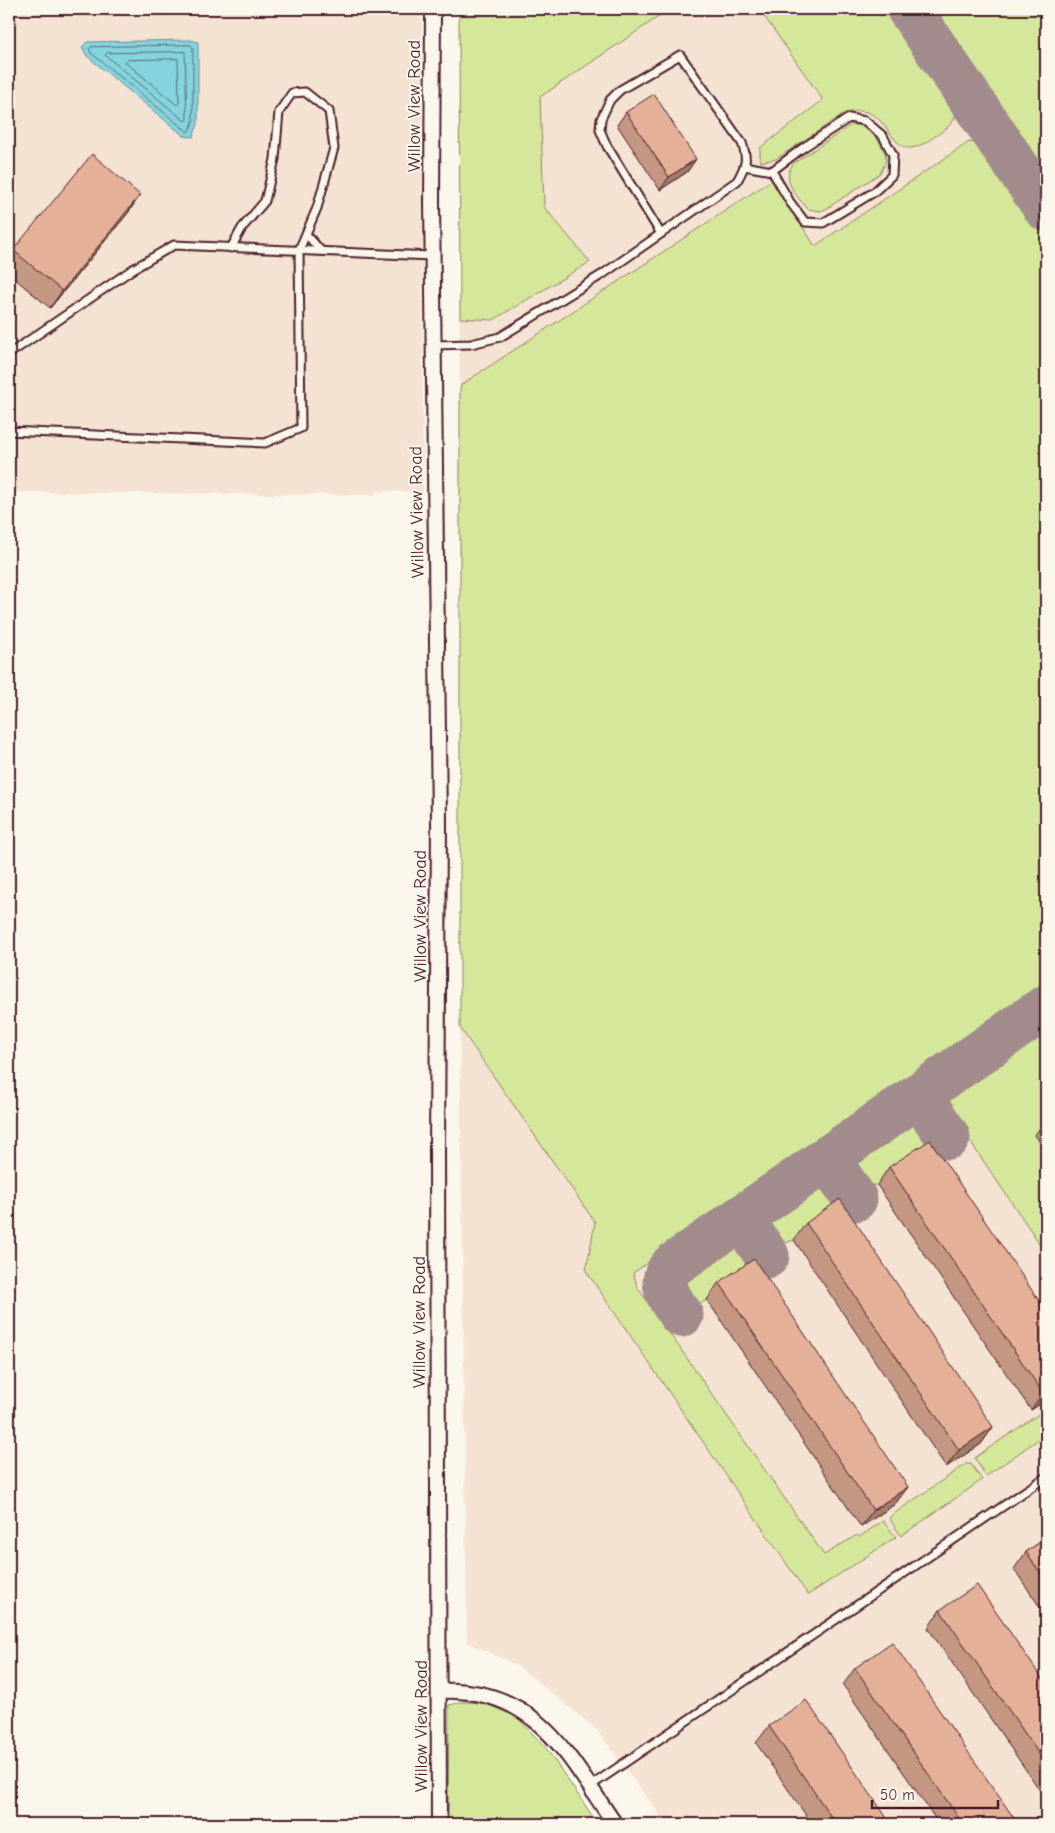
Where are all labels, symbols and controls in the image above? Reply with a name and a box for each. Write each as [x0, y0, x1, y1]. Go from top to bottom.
street label: Willow View Road [404, 40, 425, 172]
street label: Willow View Road [405, 446, 429, 578]
street label: Willow View Road [410, 850, 431, 982]
street label: Willow View Road [409, 1256, 430, 1388]
street label: Willow View Road [411, 1660, 432, 1792]
scale bar [872, 1778, 999, 1810]
text: 50 m [880, 1786, 915, 1804]

